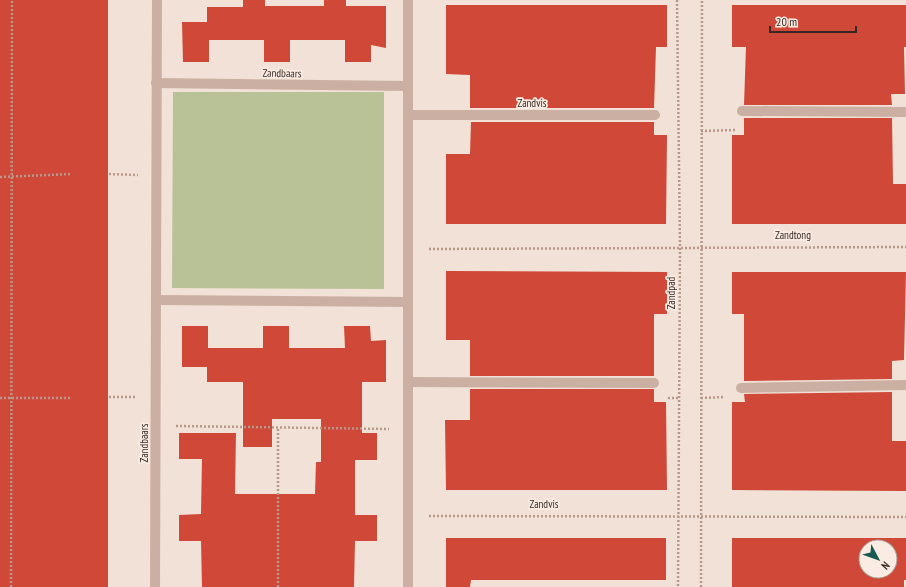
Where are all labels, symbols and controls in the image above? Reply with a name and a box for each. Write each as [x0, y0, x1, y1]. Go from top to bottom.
scale bar [770, 8, 856, 34]
text: 20 m [776, 14, 797, 29]
street label: Zandbaars [262, 66, 302, 80]
street label: Zandvis [517, 96, 547, 110]
street label: Zandtong [775, 228, 811, 242]
street label: Zandpad [664, 276, 678, 309]
street label: Zandbaars [137, 423, 151, 462]
street label: Zandvis [529, 497, 559, 511]
north arrow [858, 539, 898, 579]
text: N [878, 559, 893, 572]

